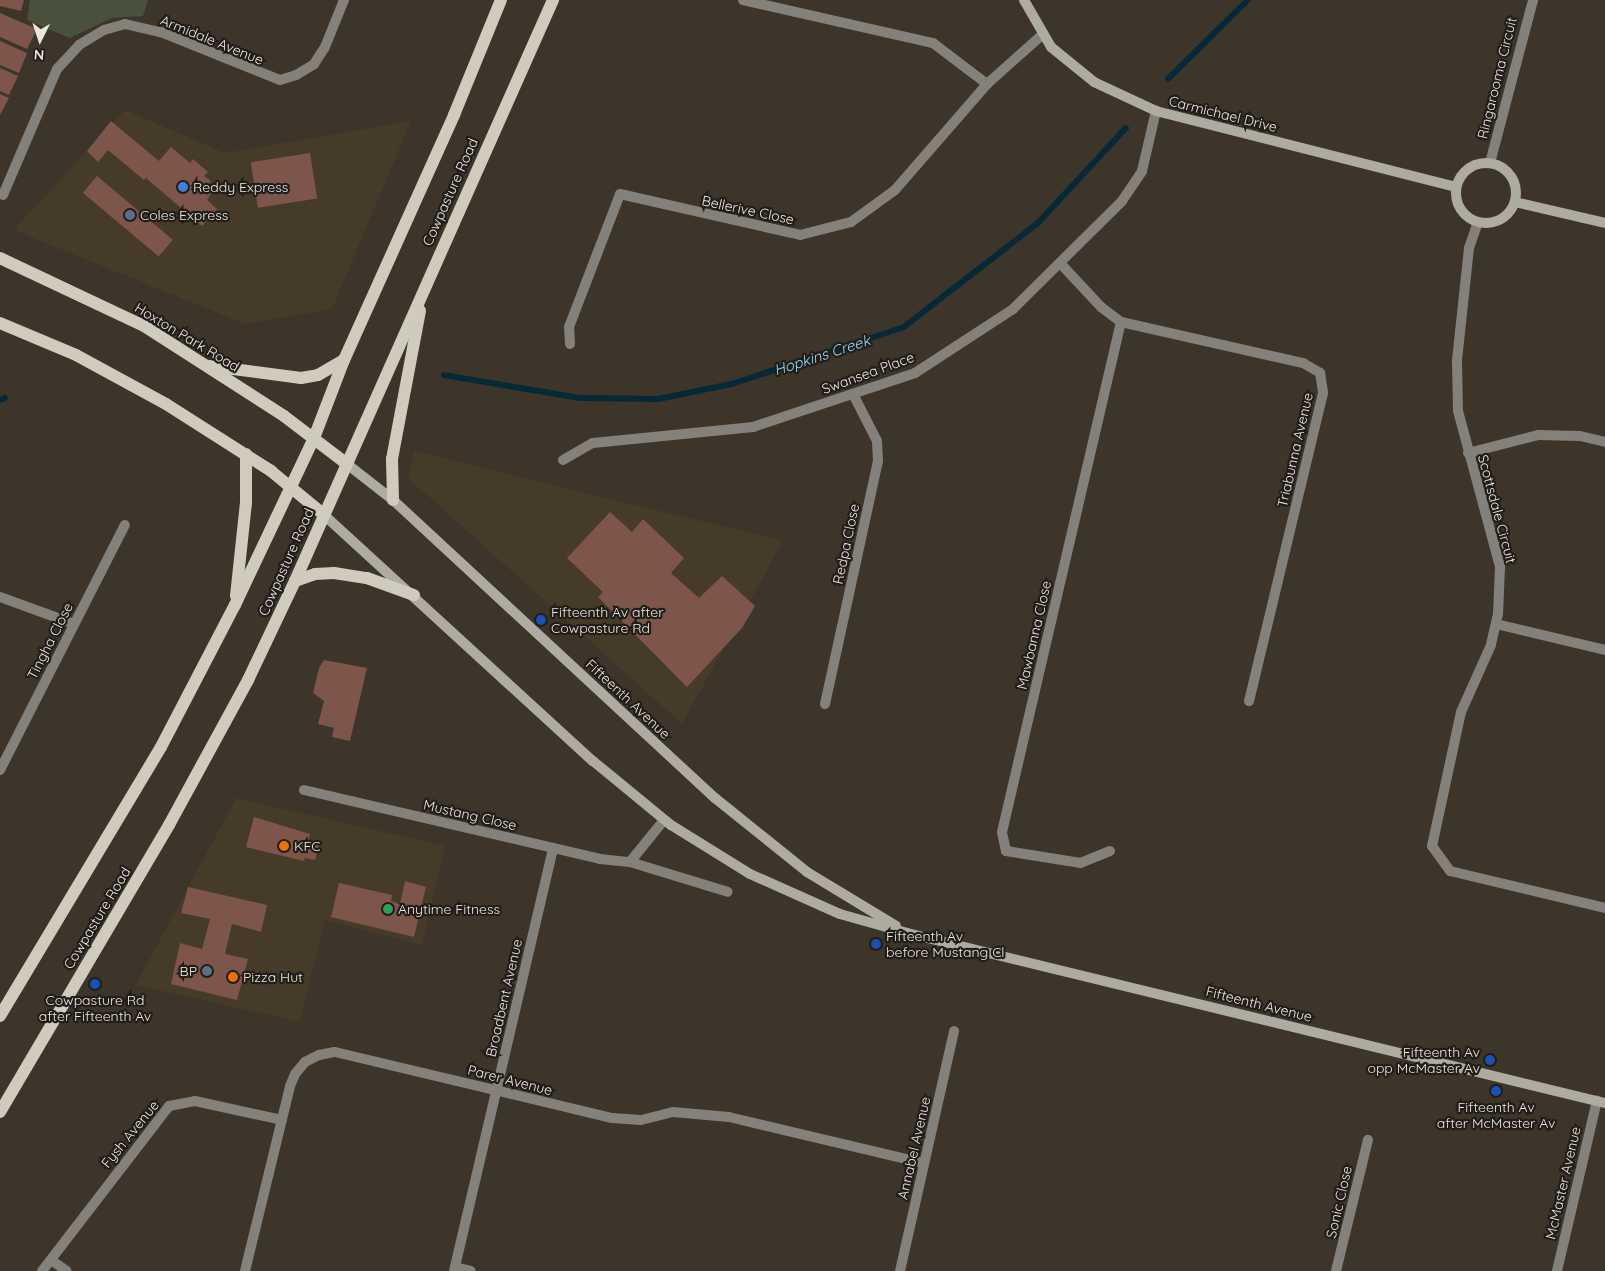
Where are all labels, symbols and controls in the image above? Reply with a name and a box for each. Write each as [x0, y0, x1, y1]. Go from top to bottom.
street label: Armidale Avenue [158, 12, 266, 68]
north arrow [15, 15, 65, 65]
street label: Ringarooma Circuit [1474, 15, 1520, 141]
text: N [33, 46, 45, 64]
street label: Carmichael Drive [1167, 92, 1279, 136]
street label: Cowpasture Road [419, 136, 481, 248]
place label: Reddy Express [193, 179, 288, 195]
marker: Reddy Express [177, 181, 189, 193]
street label: Bellerive Close [700, 192, 796, 228]
place label: Coles Express [140, 207, 228, 223]
marker: Coles Express [124, 209, 136, 221]
street label: Hoxton Park Road [132, 299, 242, 375]
water label: Hopkins Creek [772, 331, 872, 379]
street label: Swansea Place [820, 349, 916, 397]
street label: Triabunna Avenue [1274, 391, 1316, 509]
street label: Scottsdale Circuit [1474, 453, 1520, 565]
street label: Redpa Close [829, 502, 863, 586]
street label: Cowpasture Road [255, 506, 317, 618]
street label: Mawbanna Close [1013, 579, 1055, 691]
street label: Tingha Close [24, 600, 76, 682]
place label: Fifteenth Av after Cowpasture Rd [551, 604, 664, 636]
marker: Fifteenth Av after Cowpasture Rd [535, 614, 547, 626]
street label: Fifteenth Avenue [582, 656, 674, 742]
street label: Mustang Close [422, 796, 518, 834]
place label: KFC [294, 838, 320, 854]
marker: KFC [278, 840, 290, 852]
street label: Cowpasture Road [60, 864, 134, 972]
place label: Anytime Fitness [398, 901, 500, 917]
marker: Anytime Fitness [382, 903, 394, 915]
place label: Fifteenth Av before Mustang Cl [886, 928, 1005, 960]
street label: Broadbent Avenue [482, 937, 526, 1059]
marker: Fifteenth Av before Mustang Cl [870, 938, 882, 950]
place label: BP [180, 963, 197, 979]
marker: BP [201, 965, 213, 977]
place label: Pizza Hut [243, 969, 303, 985]
marker: Pizza Hut [227, 971, 239, 983]
marker: Cowpasture Rd after Fifteenth Av [89, 978, 101, 990]
street label: Fifteenth Avenue [1204, 983, 1314, 1025]
place label: Cowpasture Rd after Fifteenth Av [39, 992, 151, 1024]
place label: Fifteenth Av opp McMaster Av [1367, 1044, 1480, 1076]
marker: Fifteenth Av opp McMaster Av [1484, 1054, 1496, 1066]
street label: Parer Avenue [466, 1061, 554, 1099]
marker: Fifteenth Av after McMaster Av [1490, 1085, 1502, 1097]
street label: Annabel Avenue [894, 1095, 934, 1201]
street label: Fysh Avenue [98, 1097, 162, 1171]
place label: Fifteenth Av after McMaster Av [1437, 1099, 1555, 1132]
street label: McMaster Avenue [1542, 1125, 1584, 1241]
street label: Sonic Close [1323, 1164, 1355, 1240]

